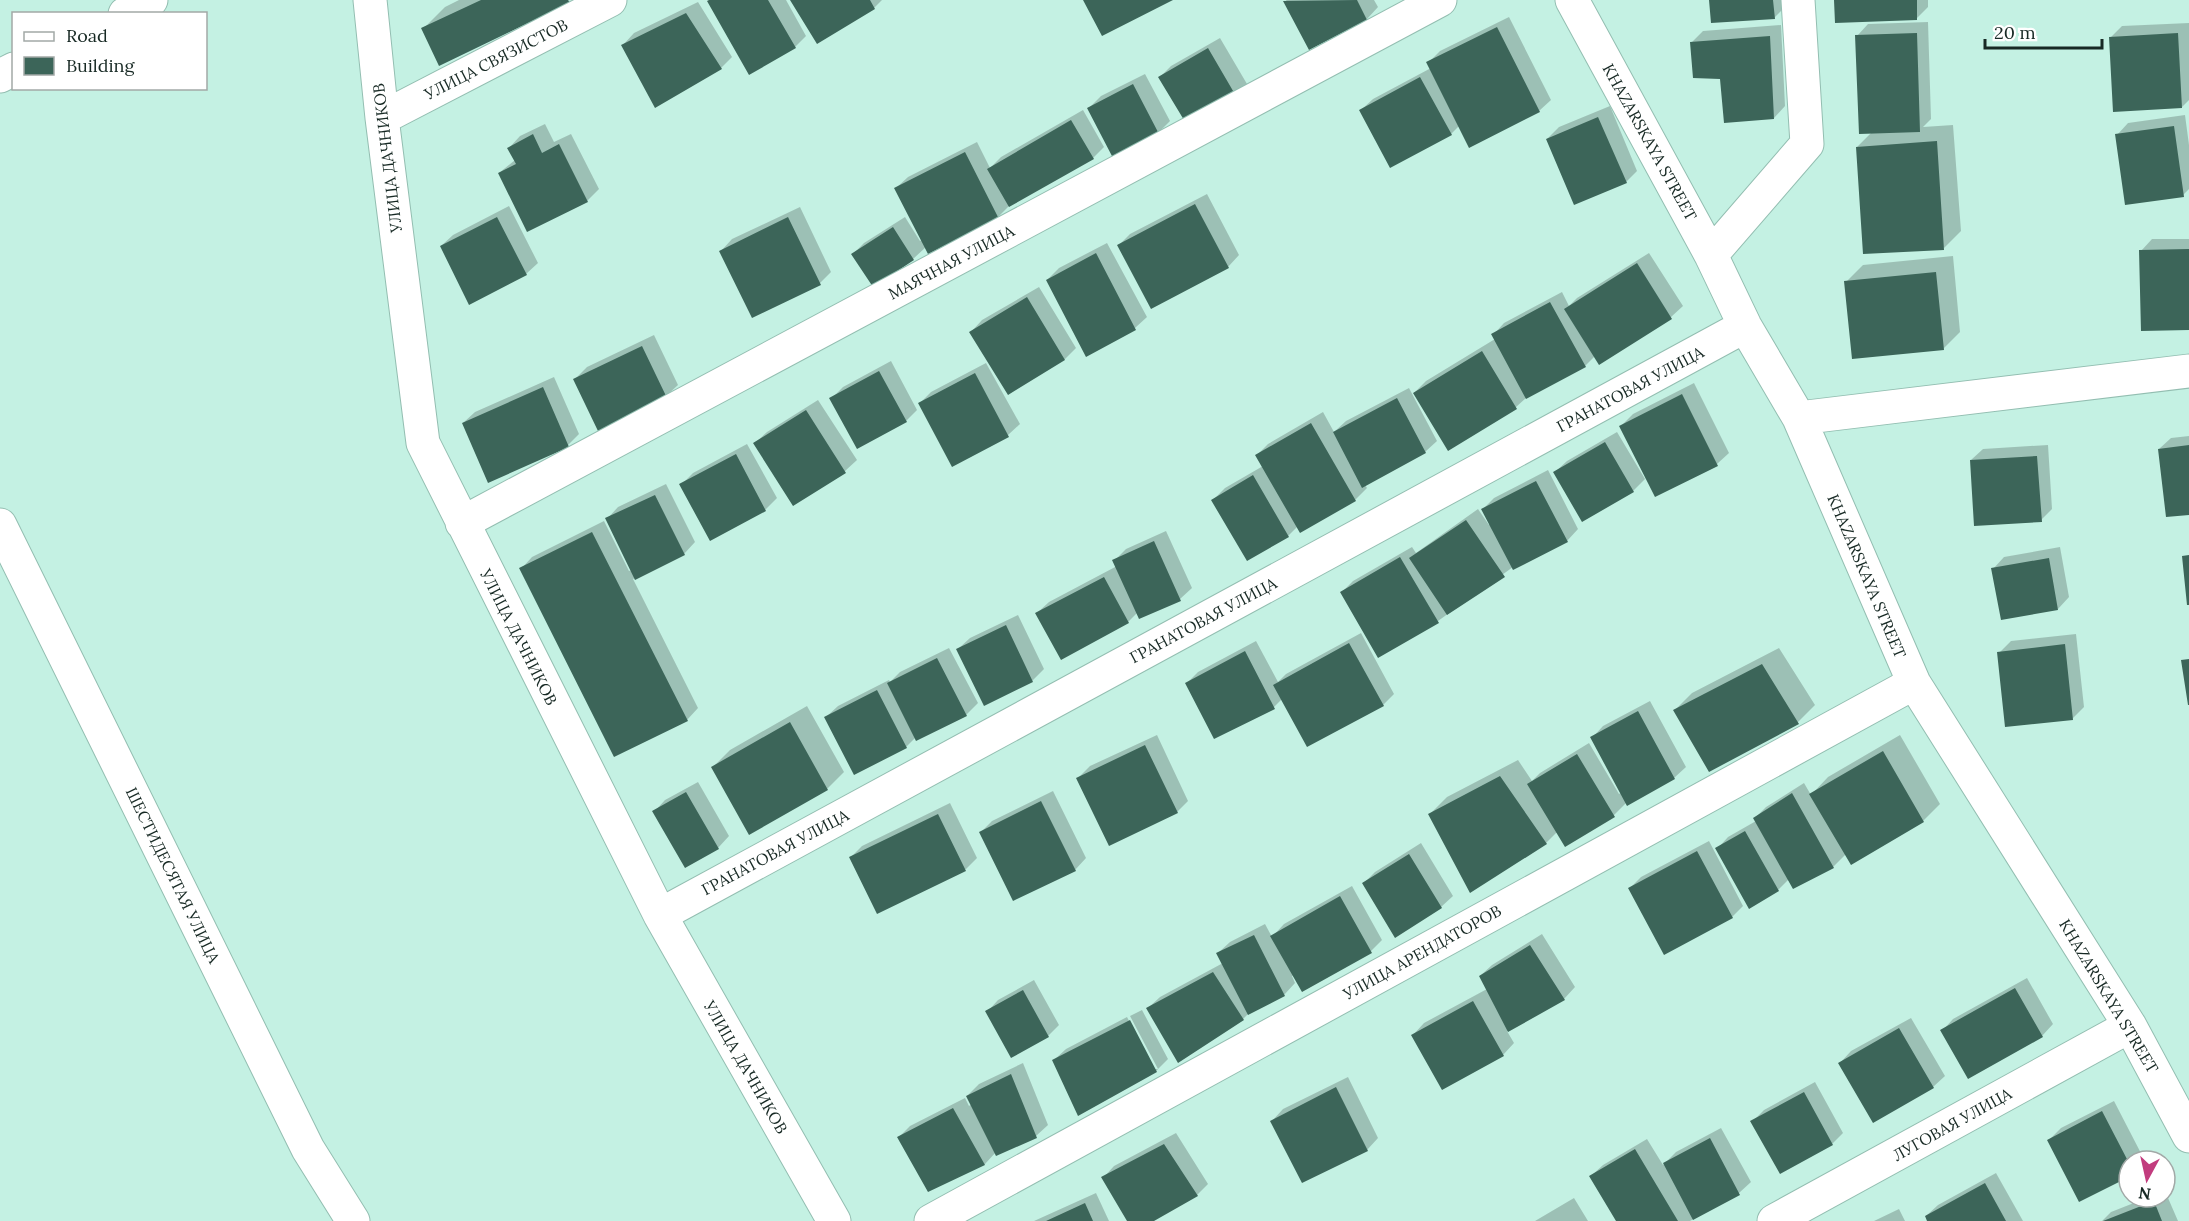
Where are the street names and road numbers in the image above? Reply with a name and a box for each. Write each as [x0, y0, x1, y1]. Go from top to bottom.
street label: УЛИЦА СВЯЗИСТОВ [420, 14, 571, 104]
street label: KHAZARSKAYA STREET [1599, 60, 1701, 224]
street label: УЛИЦА ДАЧНИКОВ [368, 82, 406, 235]
street label: МАЯЧНАЯ УЛИЦА [885, 220, 1018, 304]
street label: ГРАНАТОВАЯ УЛИЦА [1553, 341, 1708, 436]
street label: KHAZARSKAYA STREET [1823, 491, 1911, 661]
street label: УЛИЦА ДАЧНИКОВ [476, 565, 562, 709]
street label: ГРАНАТОВАЯ УЛИЦА [1126, 572, 1281, 667]
street label: ШЕСТИДЕСЯТАЯ УЛИЦА [122, 784, 225, 967]
street label: ГРАНАТОВАЯ УЛИЦА [698, 804, 853, 899]
street label: УЛИЦА АРЕНДАТОРОВ [1339, 900, 1505, 1004]
street label: KHAZARSKAYA STREET [2055, 915, 2163, 1077]
street label: УЛИЦА ДАЧНИКОВ [699, 996, 792, 1137]
street label: ЛУГОВАЯ УЛИЦА [1889, 1083, 2016, 1165]

